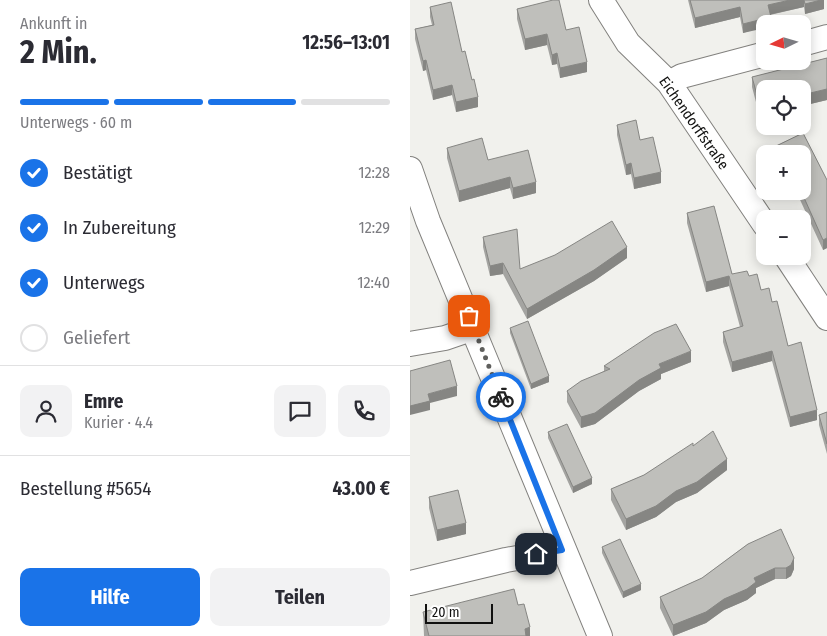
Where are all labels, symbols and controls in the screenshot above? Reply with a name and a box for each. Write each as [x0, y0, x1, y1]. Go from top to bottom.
text: Ankunft in [20, 14, 87, 33]
north arrow [756, 15, 811, 70]
map controls [756, 15, 811, 265]
text: 12:56–13:01 [302, 31, 390, 54]
text: 2 Min. [20, 33, 97, 71]
street label: Eichendorffstraße [655, 73, 733, 173]
button: locate [756, 80, 811, 135]
text: Unterwegs · 60 m [20, 113, 132, 132]
button: + [756, 145, 811, 200]
icon: check [20, 159, 48, 187]
text: Bestätigt [63, 161, 132, 184]
text: 12:28 [358, 163, 390, 182]
button: − [756, 210, 811, 265]
icon: check [20, 214, 48, 242]
text: In Zubereitung [63, 216, 176, 239]
text: 12:29 [359, 218, 390, 237]
icon: check [20, 269, 48, 297]
text: Unterwegs [63, 271, 145, 294]
text: 12:40 [357, 273, 390, 292]
pin [448, 295, 490, 337]
icon: bag [455, 302, 483, 330]
text: Geliefert [63, 326, 130, 349]
courier [476, 372, 526, 422]
icon: bike [487, 383, 515, 411]
button: person [20, 385, 72, 437]
button: chat [274, 385, 326, 437]
button: phone [338, 385, 390, 437]
text: Emre [84, 390, 123, 413]
text: Kurier · 4.4 [84, 413, 153, 432]
text: Bestellung #5654 [20, 477, 152, 500]
text: 43.00 € [332, 477, 390, 500]
pin [515, 533, 557, 575]
icon: home [522, 540, 550, 568]
button: Hilfe [20, 568, 200, 626]
button: Teilen [210, 568, 390, 626]
scale bar [425, 601, 492, 624]
text: 20 m [432, 604, 460, 621]

